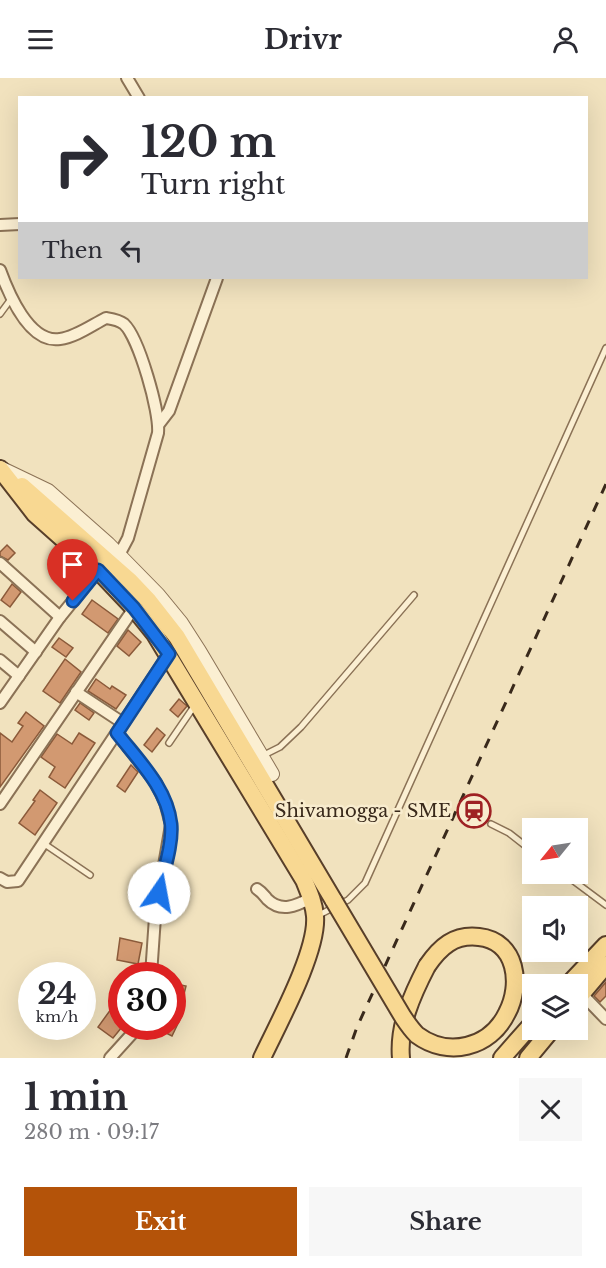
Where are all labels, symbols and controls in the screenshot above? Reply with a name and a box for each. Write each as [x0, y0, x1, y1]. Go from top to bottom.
icon: menu [24, 23, 57, 56]
text: Drivr [264, 23, 342, 56]
icon: person [549, 23, 582, 56]
text: 120 m [141, 116, 276, 168]
icon: right [42, 120, 120, 198]
text: Turn right [141, 168, 285, 201]
icon: left [115, 234, 148, 267]
text: Then [42, 237, 103, 264]
pin [47, 539, 98, 601]
icon: arrive [56, 548, 89, 581]
station icon: Shivamogga - SME [456, 793, 492, 829]
place label: Shivamogga - SME [275, 800, 451, 822]
north arrow [522, 818, 588, 884]
map controls [522, 818, 588, 1040]
position arrow [127, 861, 191, 925]
button: sound [522, 896, 588, 962]
speed limit sign: 30 [108, 962, 186, 1040]
button: layers [522, 974, 588, 1040]
text: 24 [37, 975, 77, 1012]
text: km/h [36, 1007, 78, 1026]
text: 1 min [24, 1075, 128, 1120]
button: close [519, 1078, 582, 1141]
text: 280 m · 09:17 [24, 1120, 159, 1144]
button: Exit [24, 1187, 297, 1256]
button: Share [309, 1187, 582, 1256]

